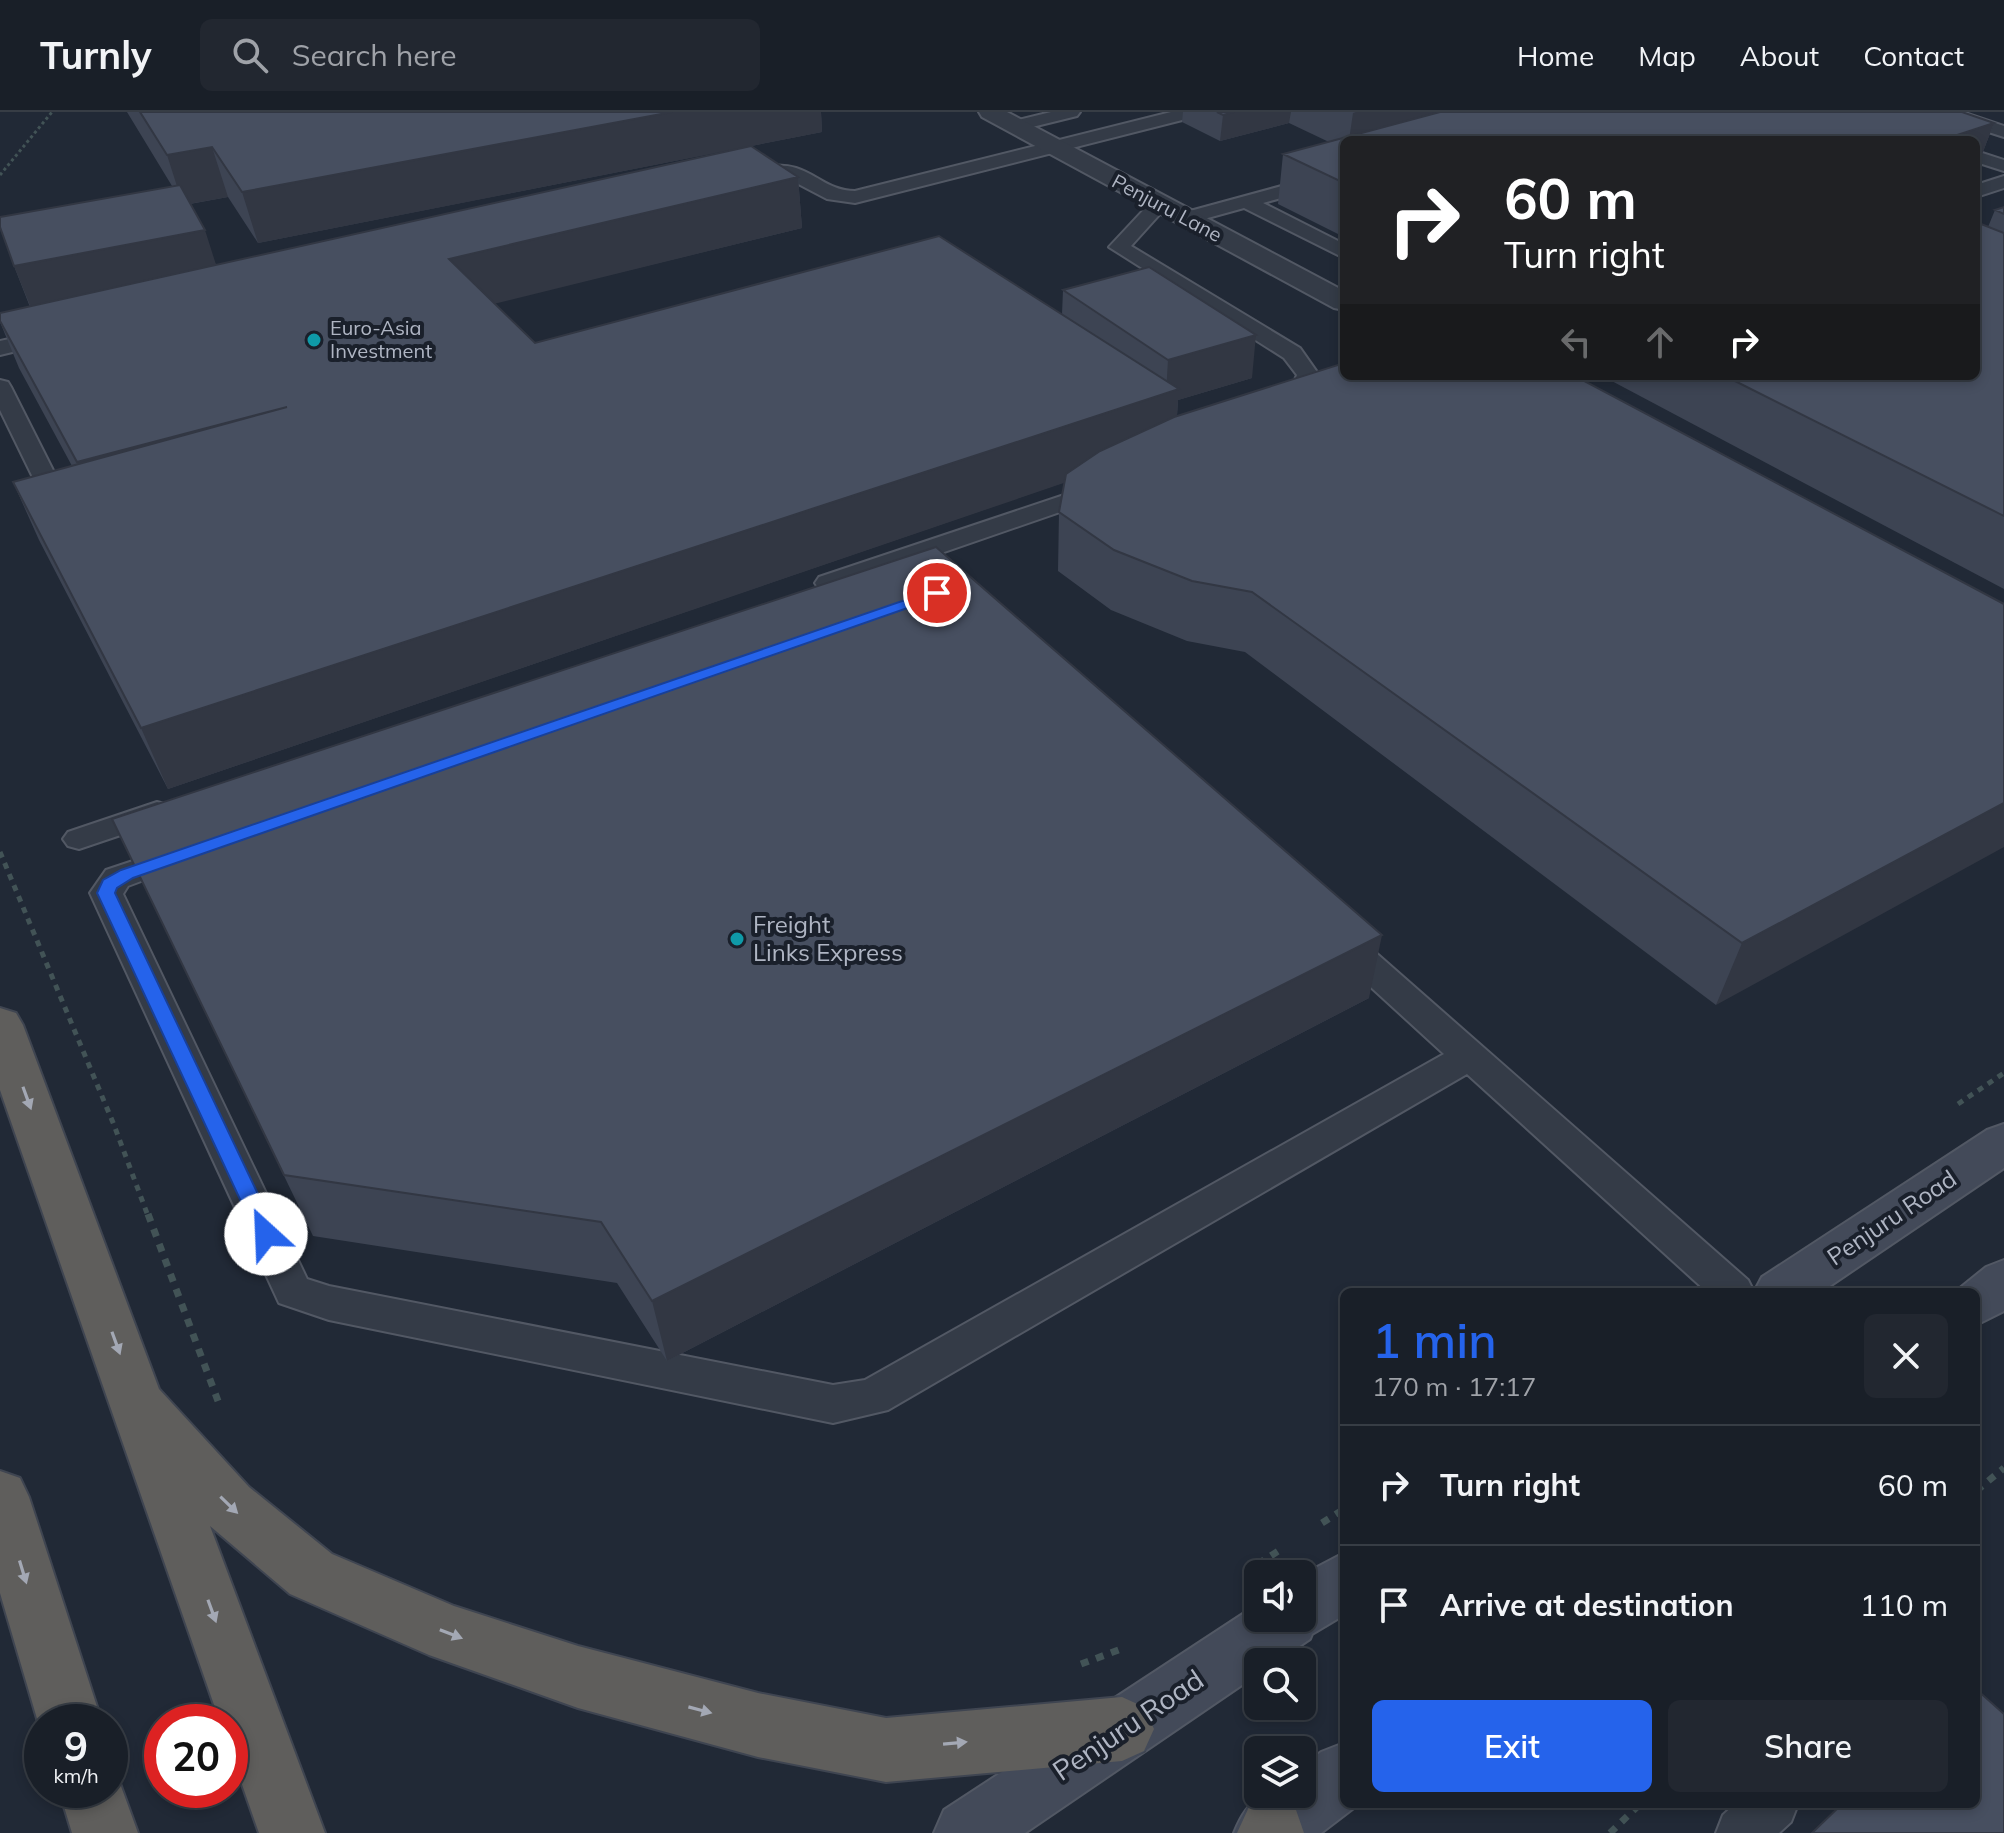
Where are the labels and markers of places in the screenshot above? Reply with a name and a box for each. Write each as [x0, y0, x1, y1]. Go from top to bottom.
place label: Euro-Asia Investment [330, 315, 432, 363]
marker: Euro-Asia Investment [305, 331, 323, 349]
pin [903, 559, 971, 627]
place label: Freight Links Express [753, 909, 903, 967]
marker: Freight Links Express [728, 930, 746, 948]

